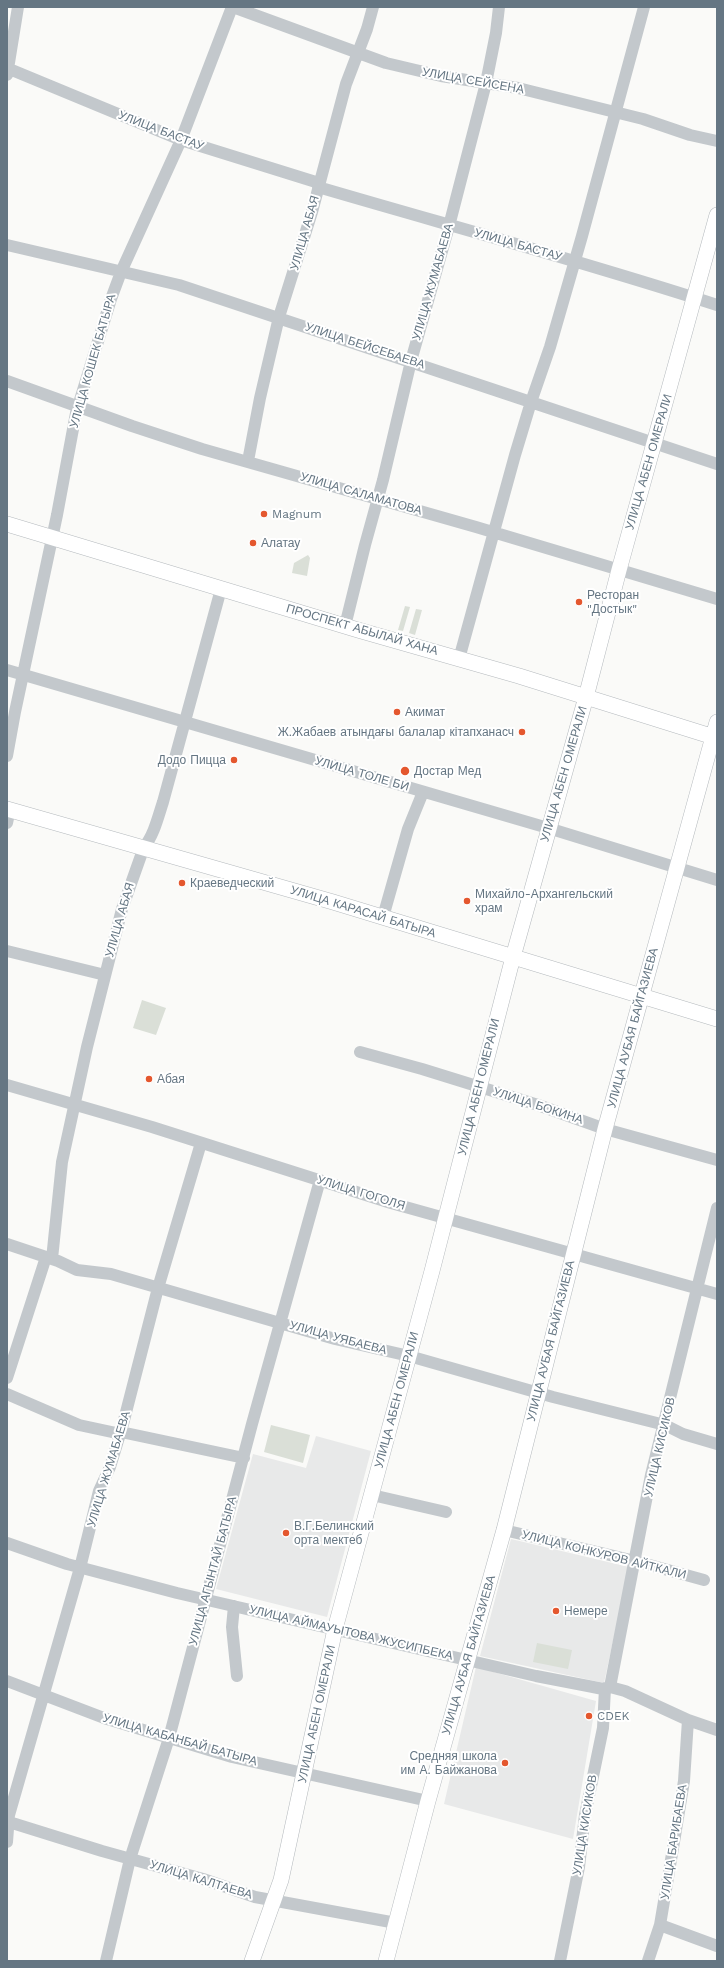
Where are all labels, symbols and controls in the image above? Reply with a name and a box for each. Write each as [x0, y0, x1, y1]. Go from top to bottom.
street label: УЛИЦА СЕЙСЕНА [421, 65, 525, 97]
street label: УЛИЦА БАСТАУ [116, 108, 206, 154]
street label: УЛИЦА АБАЯ [287, 194, 323, 272]
street label: УЛИЦА ЖУМАБАЕВА [409, 222, 457, 342]
street label: УЛИЦА БАСТАУ [473, 226, 563, 264]
street label: УЛИЦА КОШЕК БАТЫРА [67, 292, 119, 430]
street label: УЛИЦА БЕЙСЕБАЕВА [303, 320, 427, 372]
street label: УЛИЦА АБЕН ОМЕРАЛИ [623, 392, 675, 532]
street label: УЛИЦА САЛАМАТОВА [298, 470, 424, 518]
place label: Magnum [272, 507, 322, 521]
marker: Magnum [259, 509, 269, 519]
place label: Алатау [261, 536, 300, 550]
marker: Алатау [248, 538, 258, 548]
place label: Ресторан "Достык" [587, 588, 639, 616]
marker: Ресторан "Достык" [574, 597, 584, 607]
street label: ПРОСПЕКТ АБЫЛАЙ ХАНА [284, 601, 440, 659]
street label: УЛИЦА АБЕН ОМЕРАЛИ [538, 704, 590, 844]
place label: Акимат [405, 705, 445, 719]
marker: Акимат [392, 707, 402, 717]
place label: Ж.Жабаев атындағы балалар кітапханасч [278, 725, 514, 739]
marker: Ж.Жабаев атындағы балалар кітапханасч [517, 727, 527, 737]
place label: Додо Пицца [158, 753, 226, 767]
street label: УЛИЦА ТОЛЕ БИ [313, 754, 411, 794]
marker: Додо Пицца [229, 755, 239, 765]
place label: Достар Мед [414, 764, 481, 778]
marker: Достар Мед [399, 765, 411, 777]
place label: Краеведческий [190, 876, 274, 890]
marker: Краеведческий [177, 878, 187, 888]
street label: УЛИЦА АБАЯ [102, 881, 138, 959]
street label: УЛИЦА КАРАСАЙ БАТЫРА [288, 883, 438, 941]
place label: Михайло-Архангельский храм [475, 887, 613, 915]
marker: Михайло-Архангельский храм [462, 896, 472, 906]
street label: УЛИЦА АУБАЯ БАЙГАЗИЕВА [605, 946, 661, 1110]
street label: УЛИЦА АБЕН ОМЕРАЛИ [455, 1017, 503, 1157]
place label: Абая [157, 1072, 185, 1086]
marker: Абая [144, 1074, 154, 1084]
street label: УЛИЦА БОКИНА [491, 1085, 585, 1127]
street label: УЛИЦА ГОГОЛЯ [315, 1173, 407, 1213]
street label: УЛИЦА АУБАЯ БАЙГАЗИЕВА [524, 1259, 578, 1423]
street label: УЛИЦА УЯБАЕВА [288, 1318, 388, 1358]
street label: УЛИЦА АБЕН ОМЕРАЛИ [372, 1330, 422, 1470]
street label: УЛИЦА КИСИКОВ [642, 1396, 678, 1498]
street label: УЛИЦА ЖУМАБАЕВА [84, 1409, 134, 1529]
street label: УЛИЦА АГЫНТАЙ БАТЫРА [186, 1495, 240, 1647]
place label: В.Г.Белинский орта мектеб [294, 1519, 374, 1547]
marker: В.Г.Белинский орта мектеб [281, 1528, 291, 1538]
street label: УЛИЦА КОНКУРОВ АЙТКАЛИ [520, 1528, 688, 1582]
street label: УЛИЦА АУБАЯ БАЙГАЗИЕВА [439, 1573, 499, 1737]
street label: УЛИЦА АЙМАУЫТОВА ЖУСИПБЕКА [248, 1603, 454, 1663]
place label: Немере [564, 1604, 608, 1618]
marker: Немере [551, 1606, 561, 1616]
street label: УЛИЦА АБЕН ОМЕРАЛИ [295, 1644, 339, 1784]
place label: CDEK [597, 1709, 629, 1723]
street label: УЛИЦА КАБАНБАЙ БАТЫРА [101, 1711, 259, 1769]
marker: CDEK [584, 1711, 594, 1721]
place label: Средняя школа им А. Байжанова [400, 1749, 497, 1777]
marker: Средняя школа им А. Байжанова [500, 1758, 510, 1768]
street label: УЛИЦА КИСИКОВ [570, 1774, 600, 1876]
street label: УЛИЦА БАРИБАЕВА [658, 1784, 690, 1900]
street label: УЛИЦА КАЛТАЕВА [148, 1858, 254, 1902]

